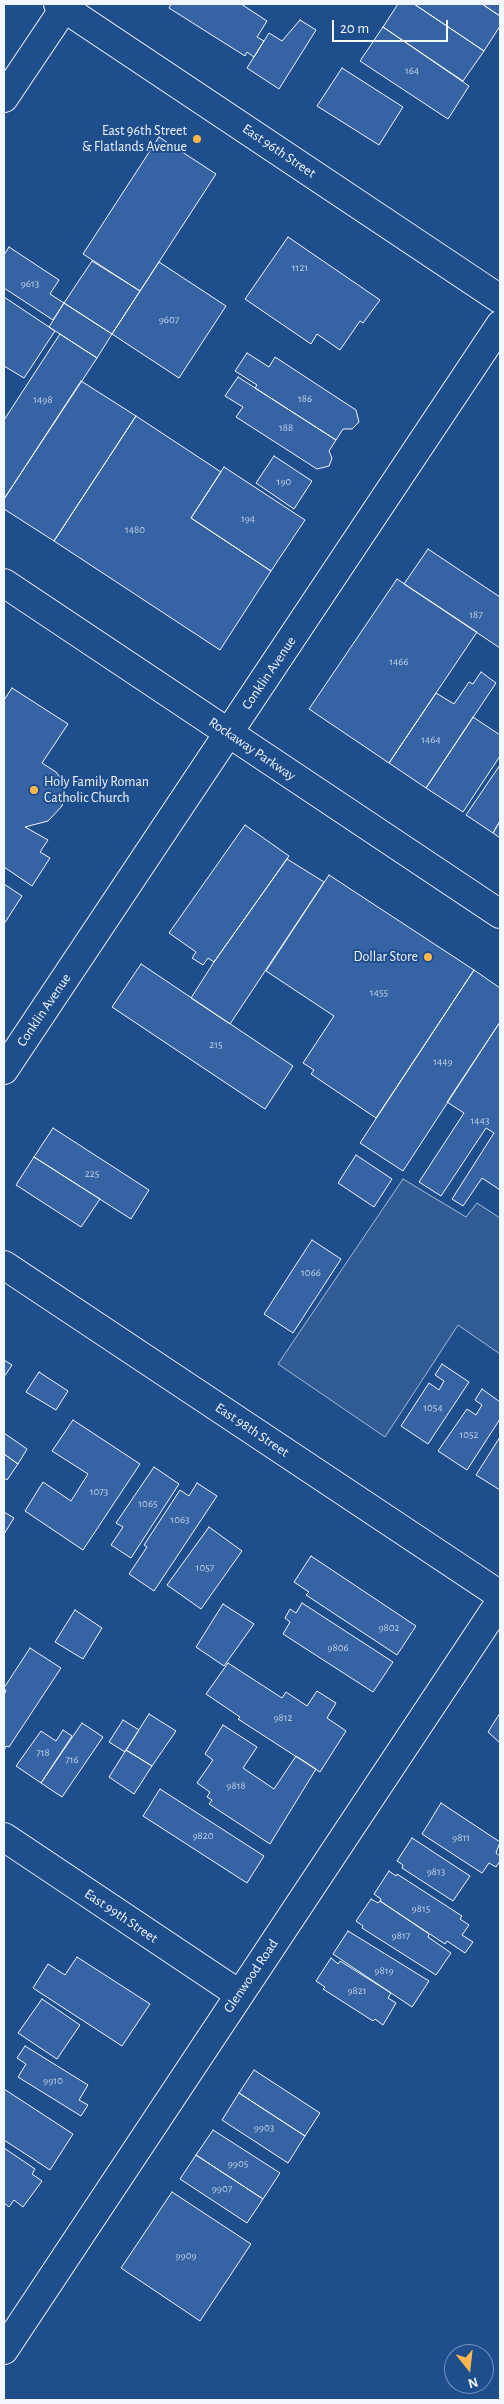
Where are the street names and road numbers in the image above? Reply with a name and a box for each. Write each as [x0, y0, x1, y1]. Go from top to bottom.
street label: East 96th Street [239, 120, 319, 182]
street label: Conklin Avenue [238, 633, 300, 713]
street label: Rockaway Parkway [205, 714, 299, 784]
street label: Conklin Avenue [13, 970, 75, 1050]
street label: East 98th Street [212, 1399, 292, 1461]
street label: East 99th Street [81, 1885, 161, 1947]
street label: Glenwood Road [220, 1936, 282, 2016]

